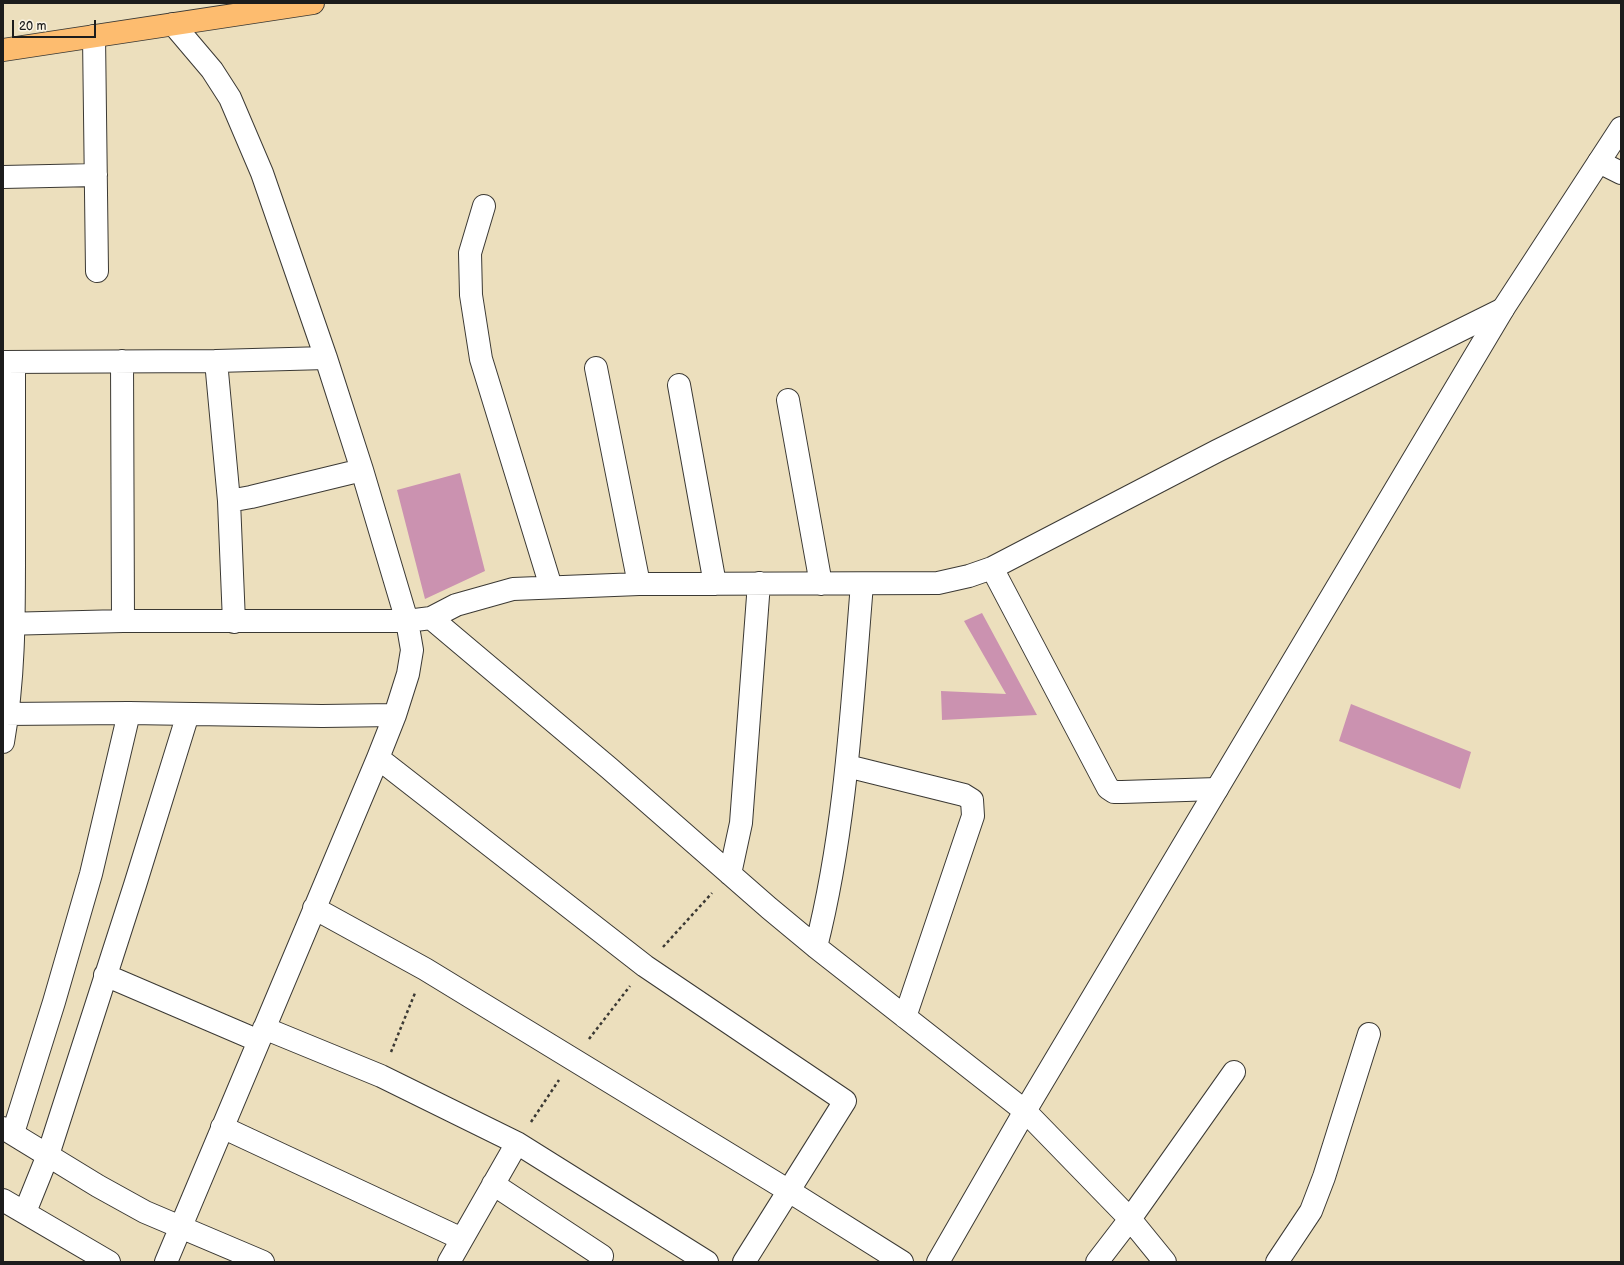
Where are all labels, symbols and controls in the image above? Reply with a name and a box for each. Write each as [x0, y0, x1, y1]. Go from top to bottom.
scale bar [14, 12, 98, 38]
text: 20 m [19, 19, 46, 34]

